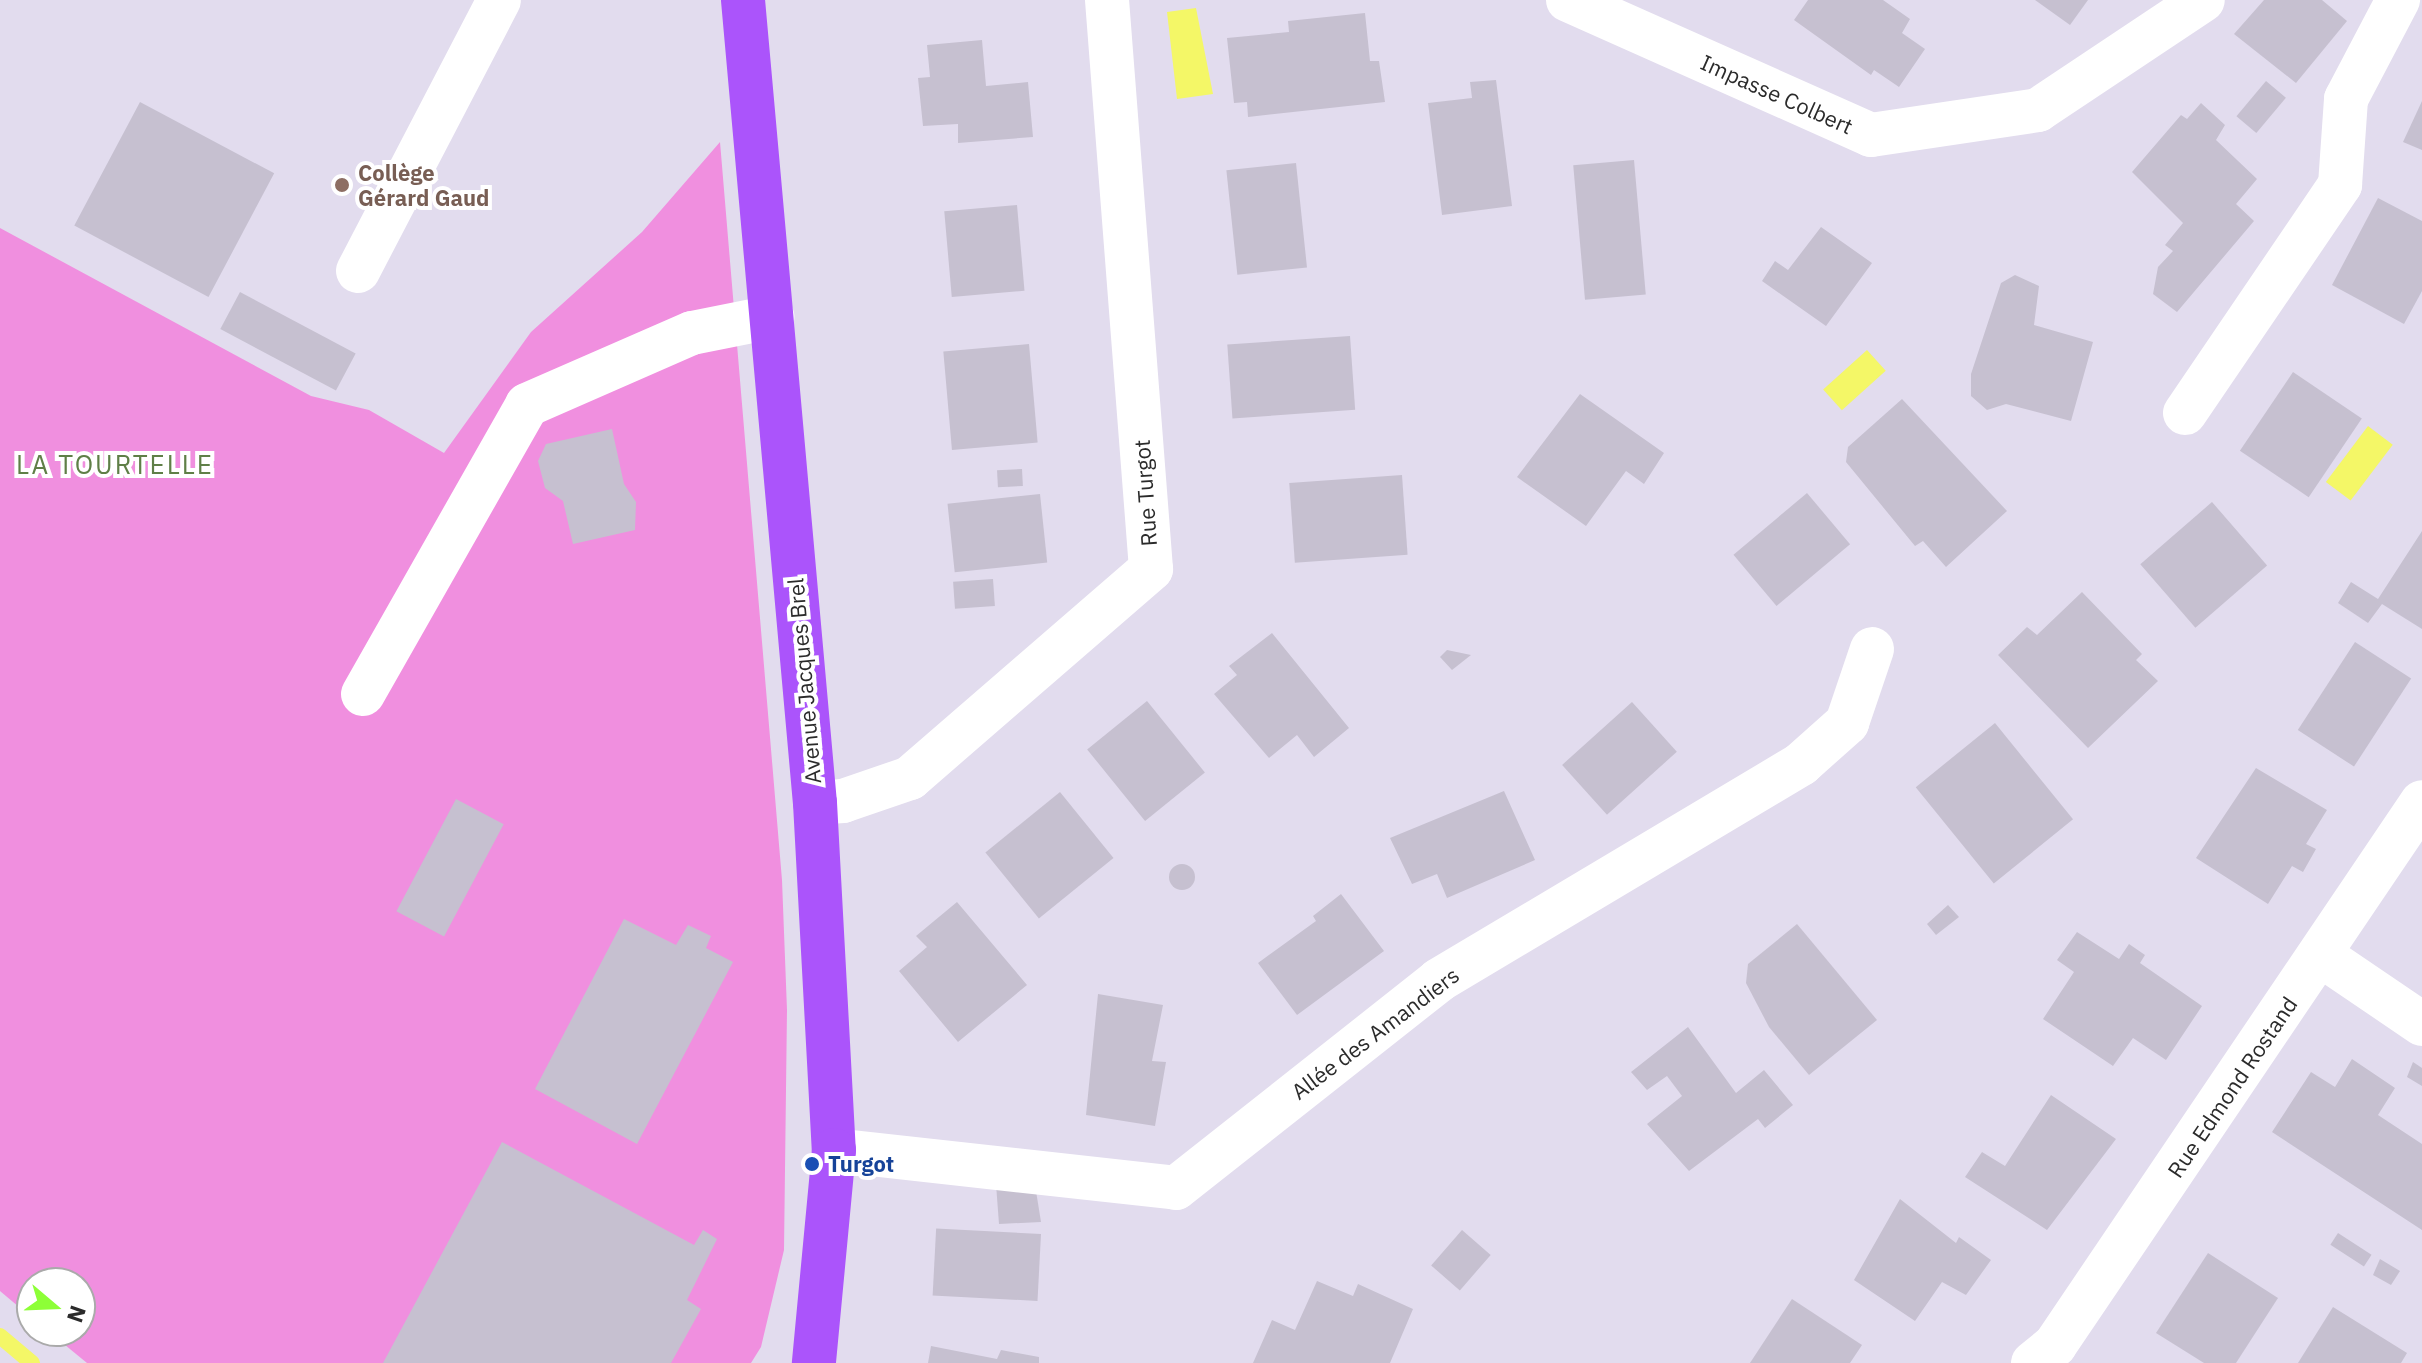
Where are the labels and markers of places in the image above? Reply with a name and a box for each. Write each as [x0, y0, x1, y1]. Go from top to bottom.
place label: Collège Gérard Gaud [358, 159, 489, 210]
marker: Collège Gérard Gaud [333, 176, 351, 194]
place label: Turgot [828, 1151, 894, 1177]
marker: Turgot [803, 1155, 821, 1173]

